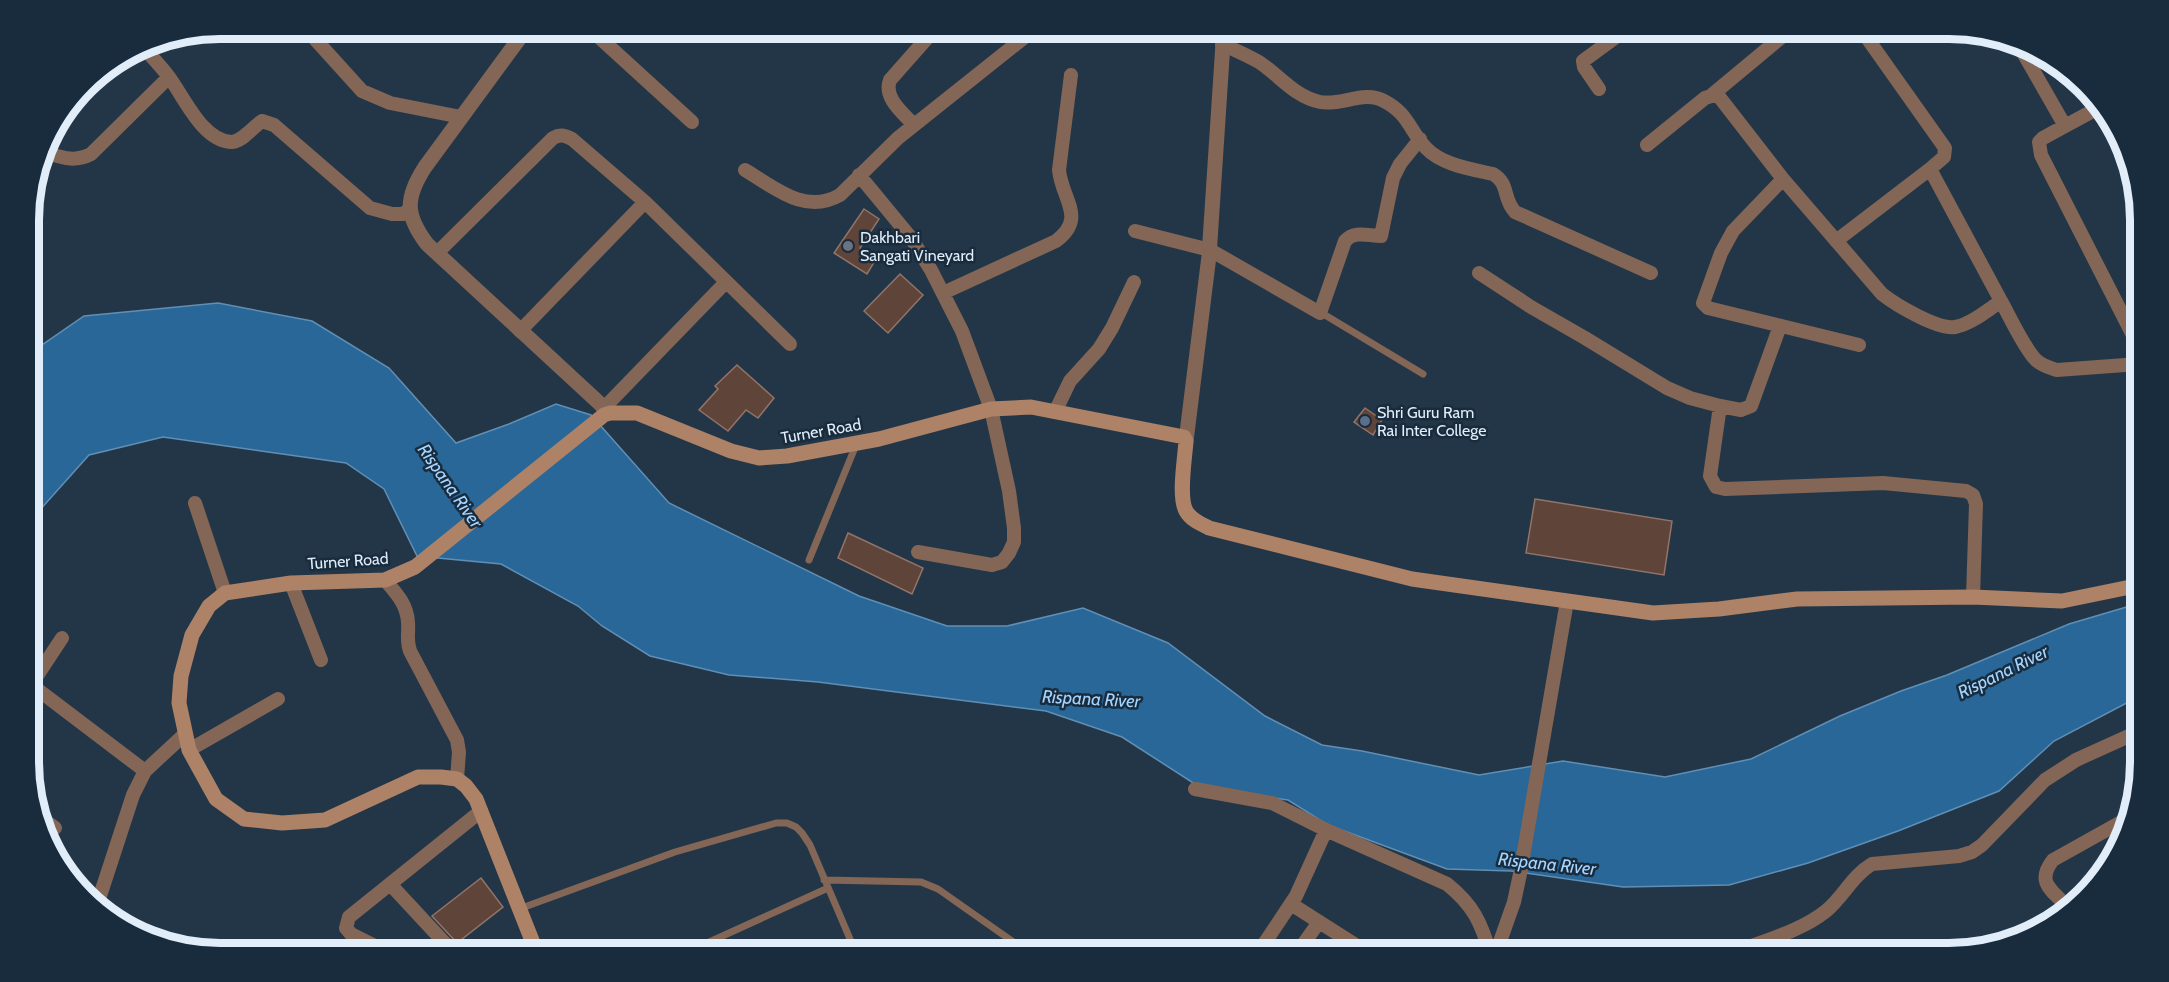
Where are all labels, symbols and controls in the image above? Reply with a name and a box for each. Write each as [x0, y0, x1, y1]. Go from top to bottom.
place label: Dakhbari Sangati Vineyard [860, 228, 974, 265]
marker: Dakhbari Sangati Vineyard [841, 239, 855, 253]
place label: Shri Guru Ram Rai Inter College [1377, 403, 1486, 440]
marker: Shri Guru Ram Rai Inter College [1358, 414, 1372, 428]
street label: Turner Road [779, 415, 863, 447]
water label: Rispana River [413, 439, 488, 534]
street label: Turner Road [307, 549, 389, 573]
water label: Rispana River [1954, 640, 2053, 703]
water label: Rispana River [1041, 685, 1142, 713]
water label: Rispana River [1497, 848, 1598, 880]

